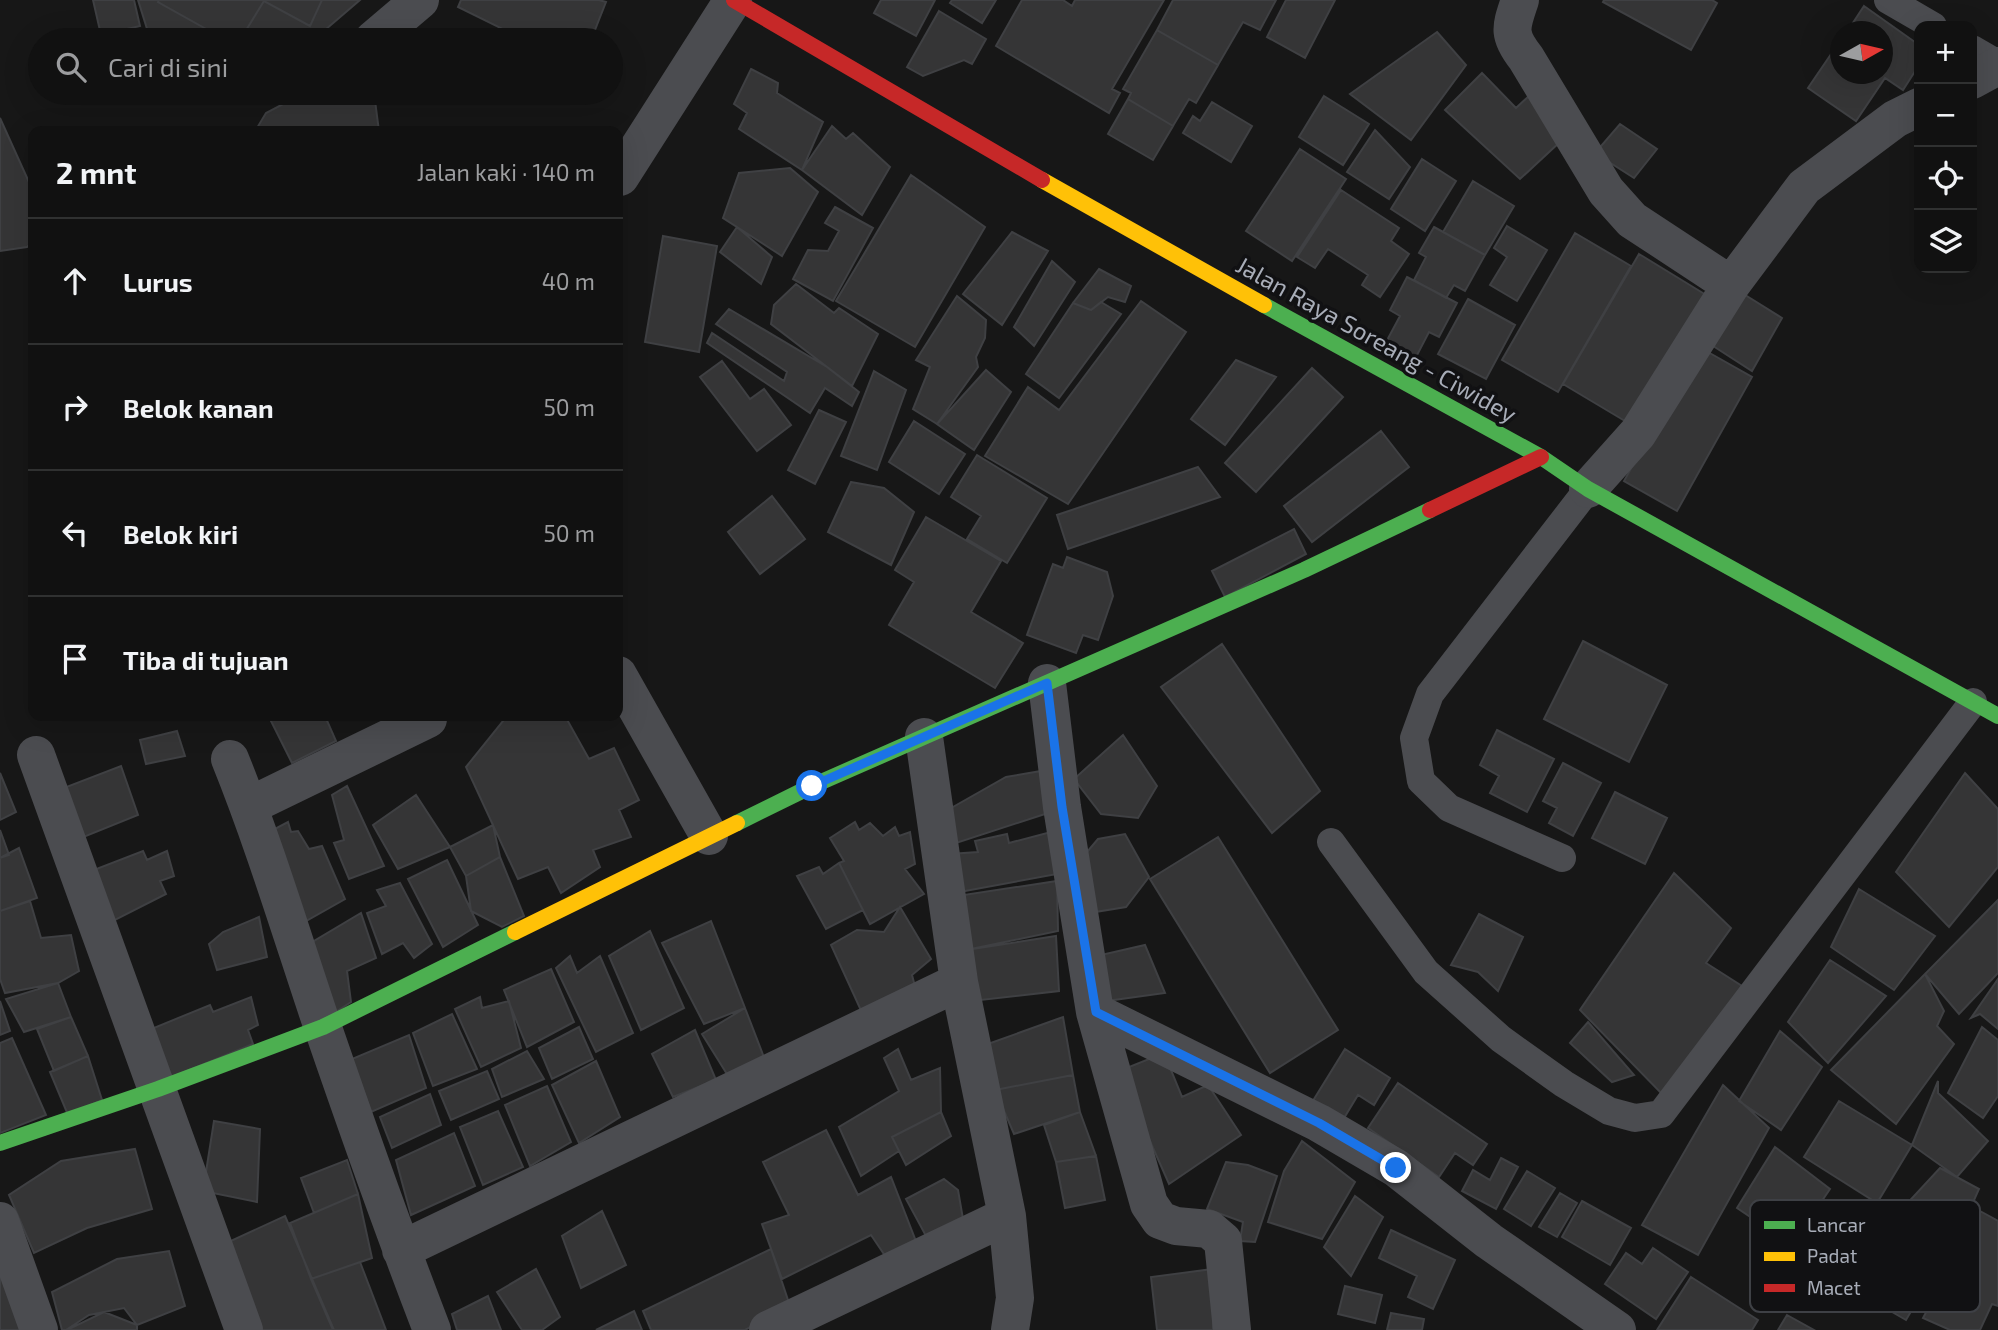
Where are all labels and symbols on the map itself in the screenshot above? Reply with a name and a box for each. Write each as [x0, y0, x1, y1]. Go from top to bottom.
north arrow [1830, 21, 1893, 84]
street label: Jalan Raya Soreang - Ciwidey [1232, 249, 1522, 428]
route start [796, 770, 827, 801]
route end [1380, 1152, 1411, 1183]
legend [1750, 1200, 1980, 1312]
text: Lancar [1807, 1213, 1866, 1236]
text: Padat [1807, 1244, 1857, 1267]
text: Macet [1807, 1276, 1861, 1299]

